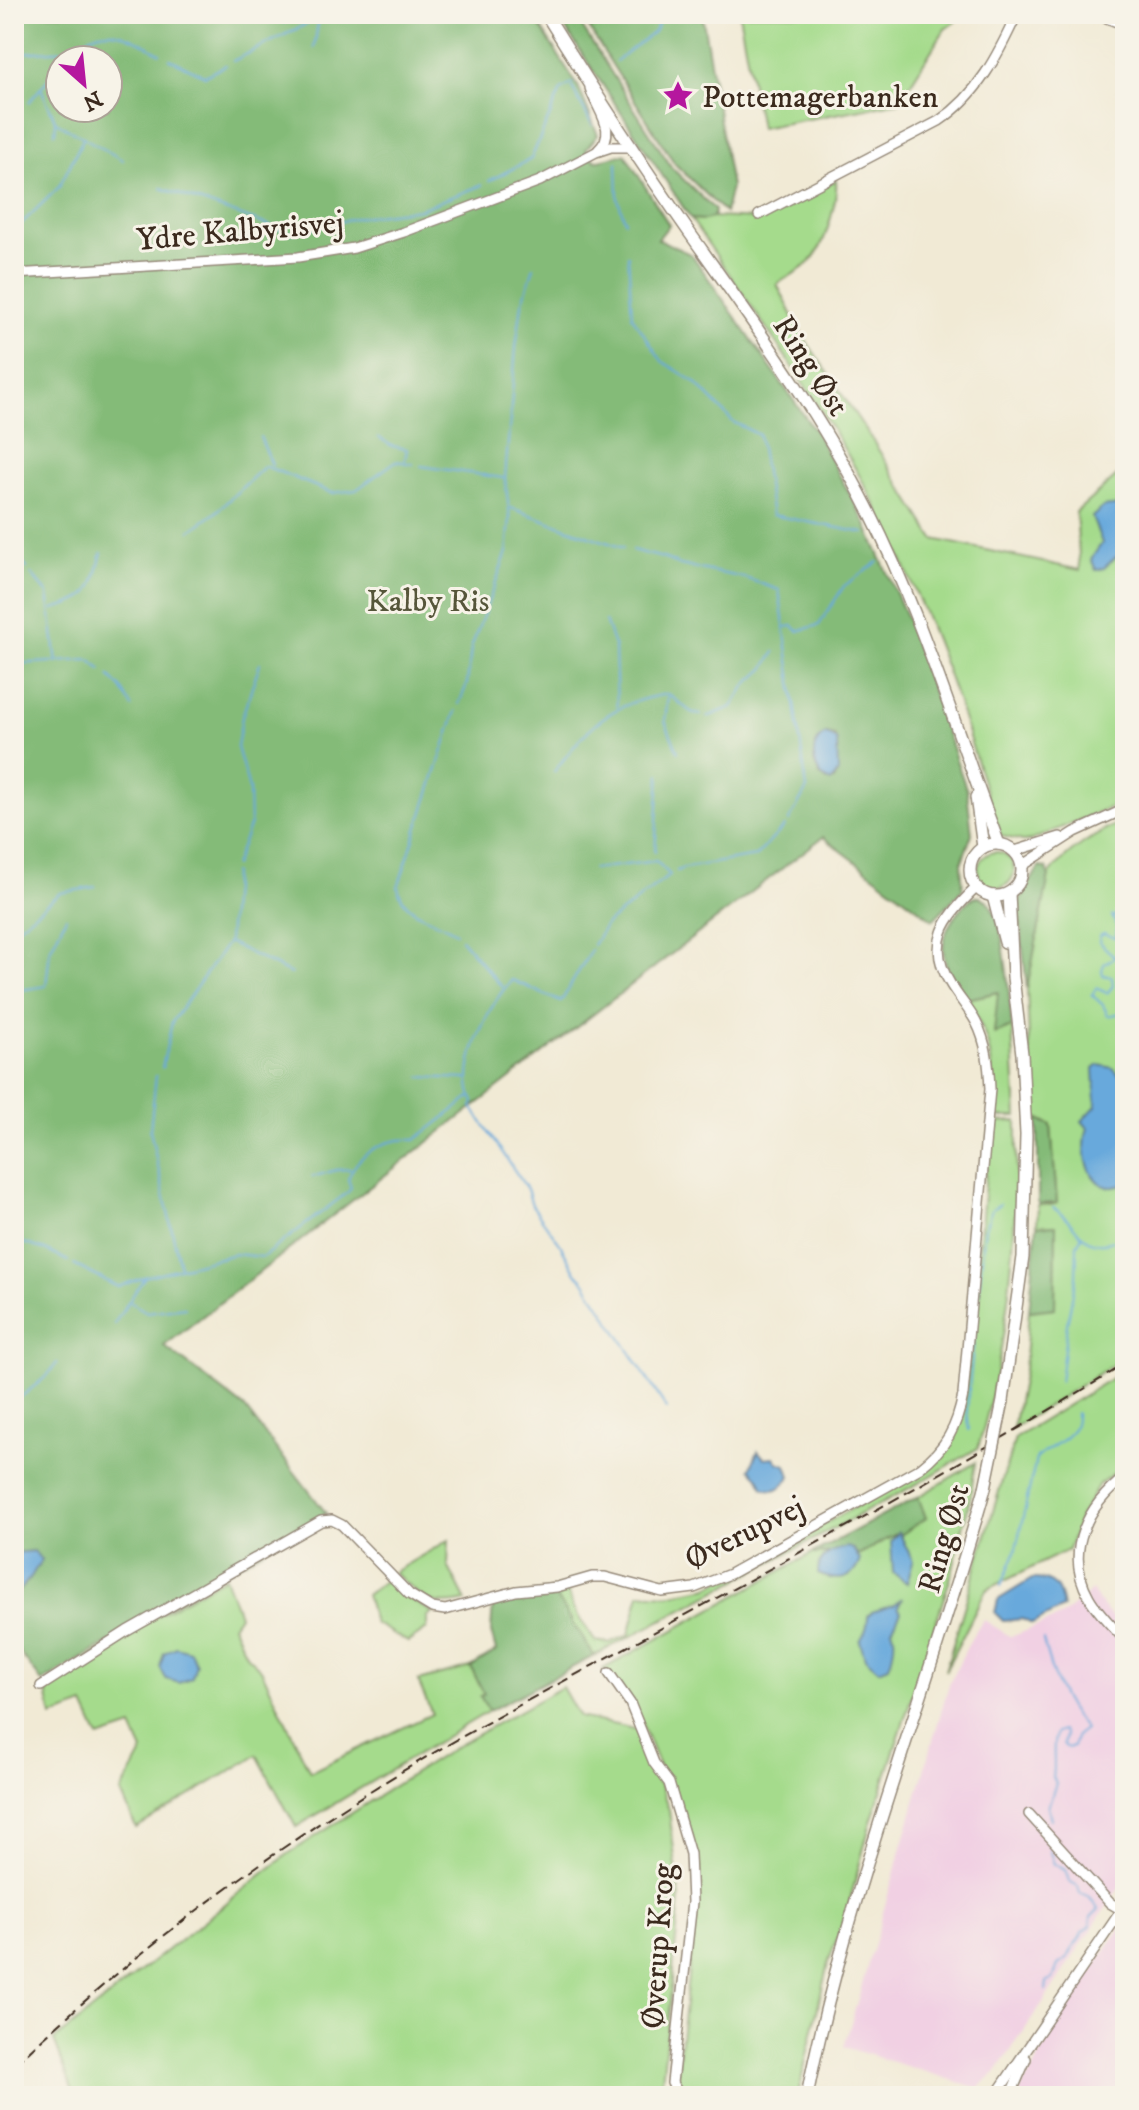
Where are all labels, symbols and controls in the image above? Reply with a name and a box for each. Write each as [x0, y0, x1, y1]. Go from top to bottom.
north arrow [44, 44, 124, 124]
place label: Pottemagerbanken [702, 78, 939, 118]
place icon: Pottemagerbanken [661, 79, 695, 113]
text: N [78, 84, 107, 117]
street label: Ydre Kalbyrisvej [135, 203, 345, 261]
street label: Ring Øst [763, 308, 858, 424]
park label: Kalby Ris [367, 582, 489, 622]
street label: Ring Øst [910, 1479, 980, 1598]
street label: Øverupvej [678, 1488, 811, 1580]
street label: Øverup Krog [633, 1862, 685, 2030]

